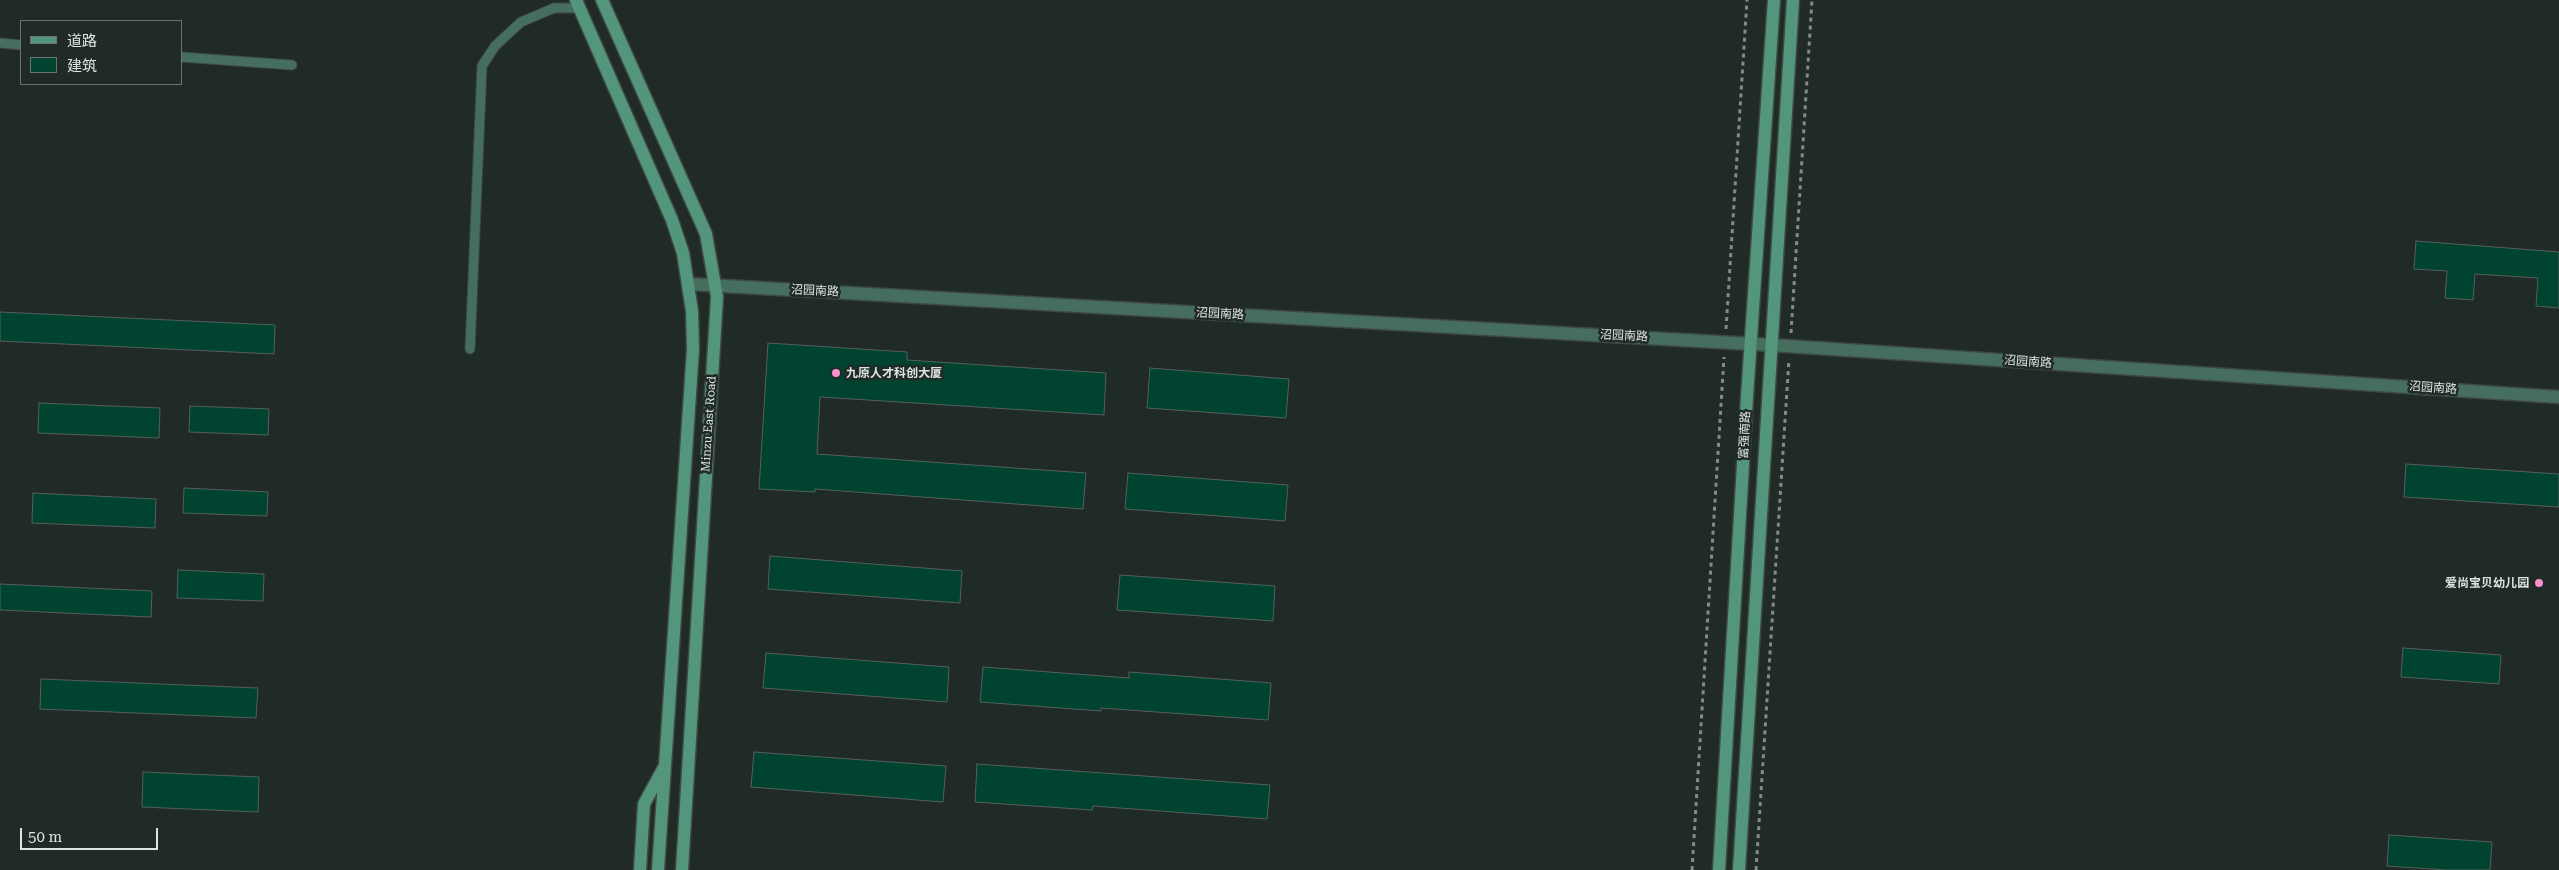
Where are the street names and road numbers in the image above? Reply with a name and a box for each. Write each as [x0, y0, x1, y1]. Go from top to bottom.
street label: 沼园南路 [791, 283, 839, 299]
street label: 沼园南路 [1196, 306, 1244, 322]
street label: 沼园南路 [1600, 328, 1648, 344]
street label: 沼园南路 [2004, 353, 2052, 371]
street label: Minzu East Road [698, 376, 720, 472]
street label: 沼园南路 [2409, 379, 2457, 397]
street label: 富强南路 [1737, 411, 1753, 459]

